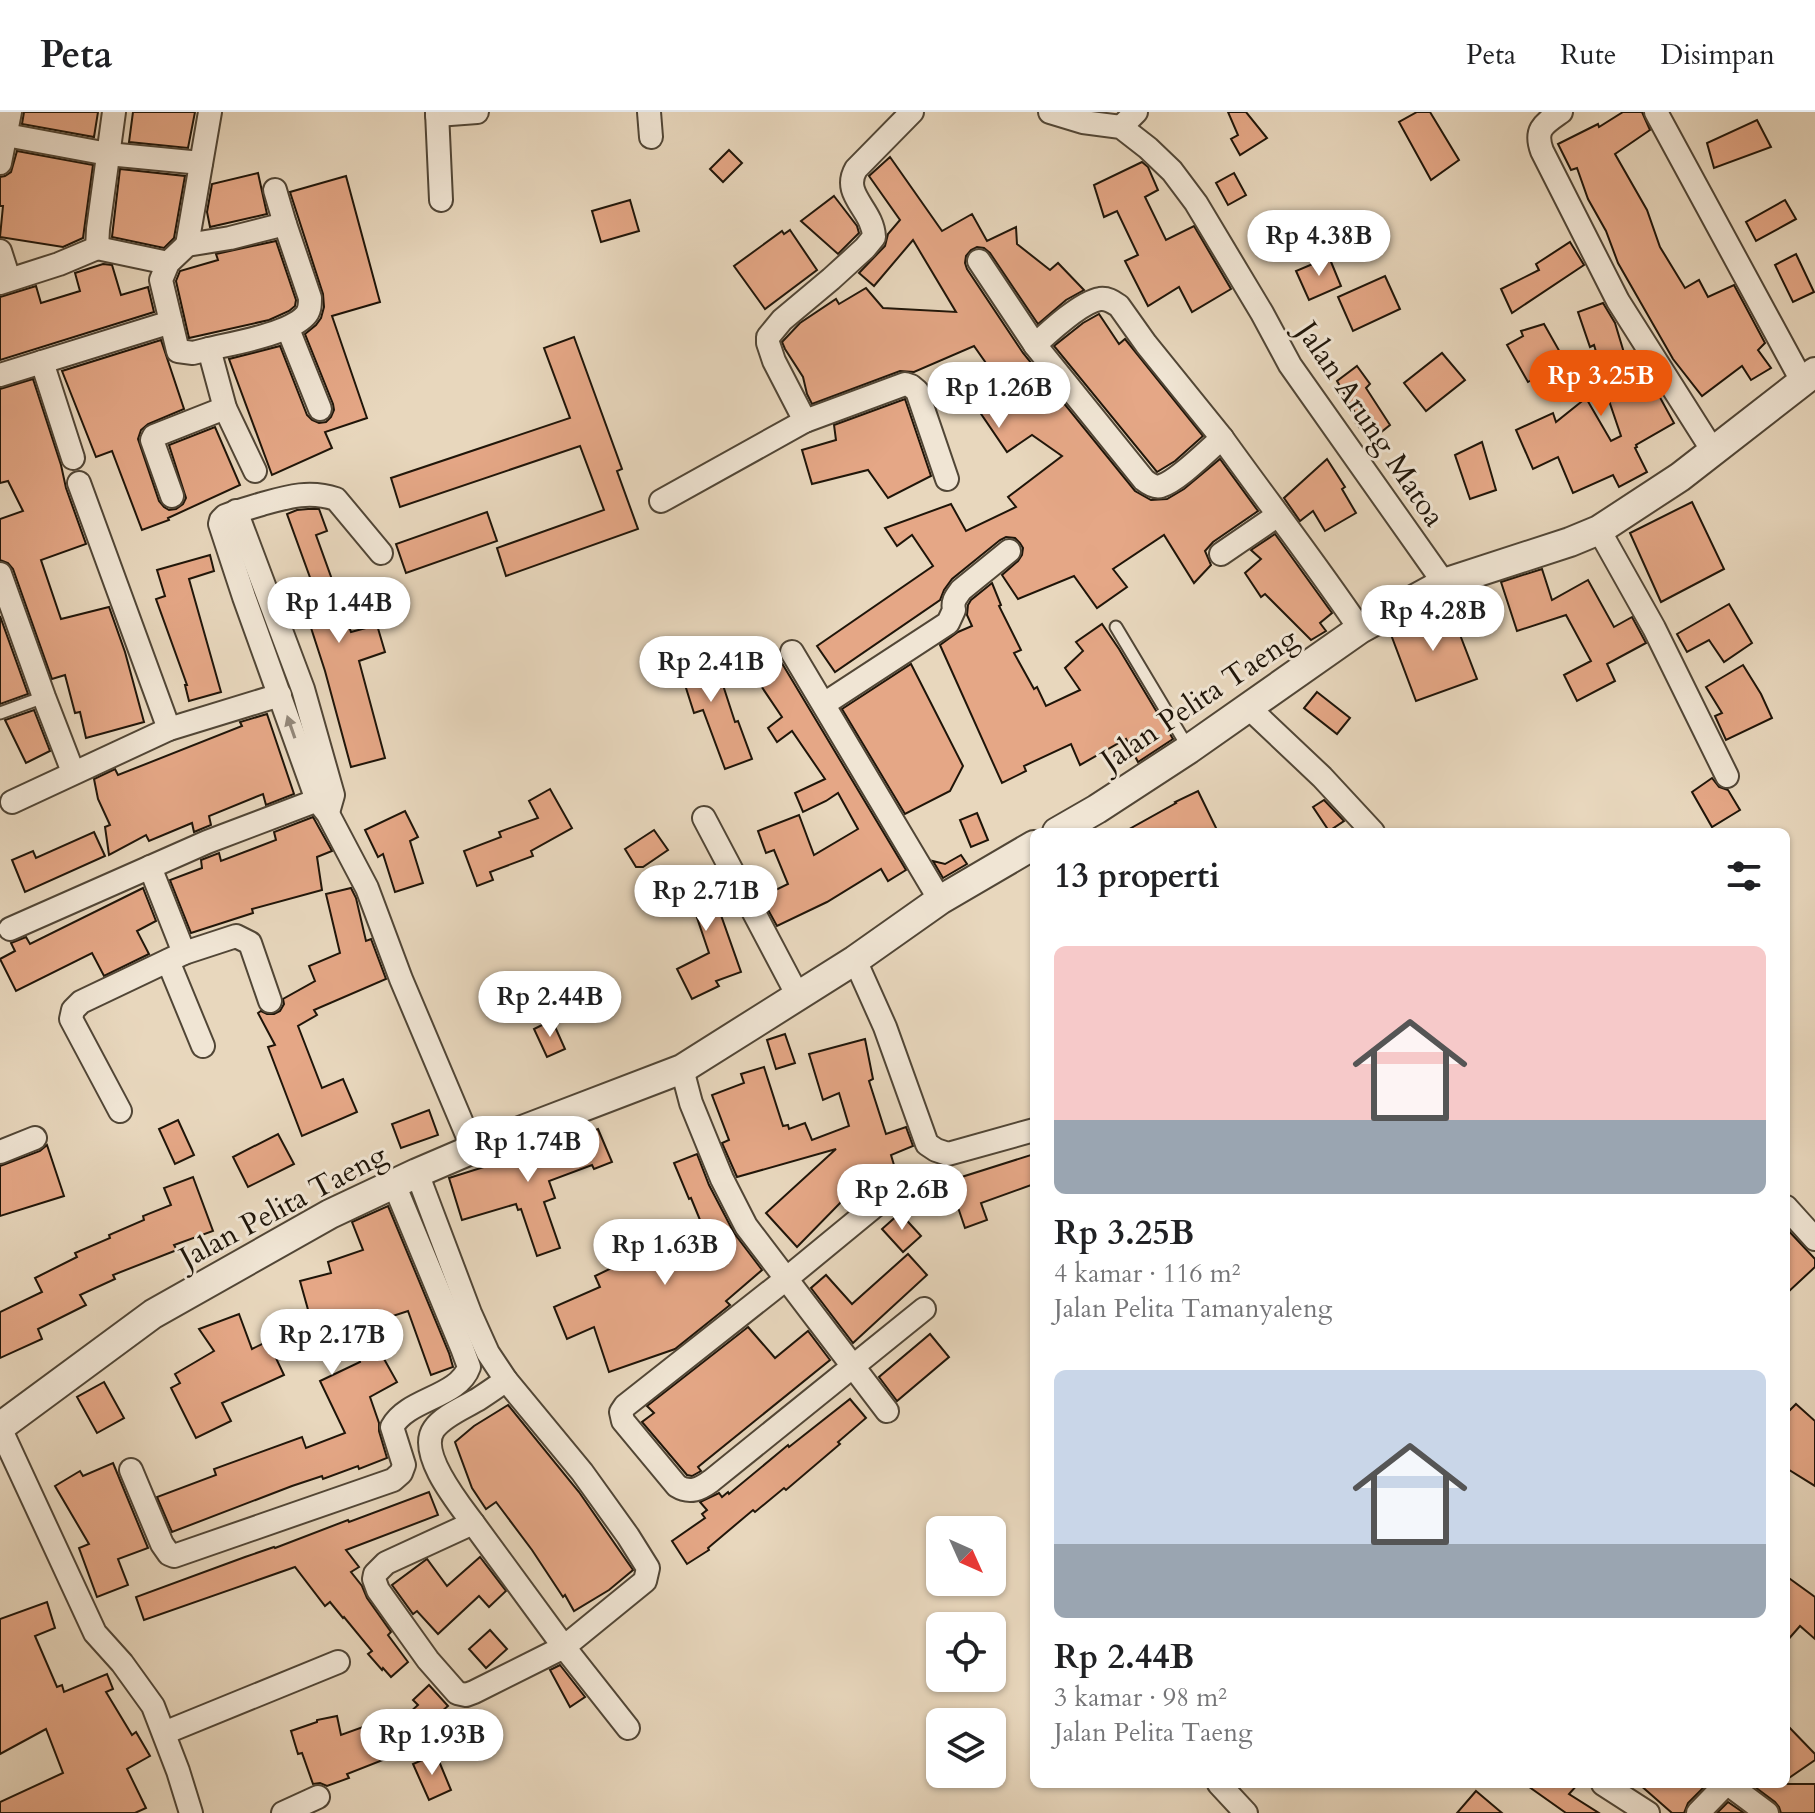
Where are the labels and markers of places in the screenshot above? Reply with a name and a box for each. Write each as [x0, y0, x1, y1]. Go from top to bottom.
pin: Rp 4.38B [1236, 210, 1402, 278]
pin: Rp 3.25B [1518, 350, 1684, 418]
pin: Rp 1.26B [916, 362, 1082, 430]
pin: Rp 1.44B [256, 577, 422, 645]
pin: Rp 4.28B [1350, 585, 1516, 653]
pin: Rp 2.41B [628, 636, 794, 704]
pin: Rp 2.71B [623, 865, 789, 933]
pin: Rp 2.44B [467, 971, 633, 1039]
pin: Rp 1.74B [445, 1116, 611, 1184]
pin: Rp 2.6B [828, 1164, 976, 1232]
pin: Rp 1.63B [582, 1219, 748, 1287]
pin: Rp 2.17B [249, 1309, 415, 1377]
pin: Rp 1.93B [349, 1709, 515, 1777]

